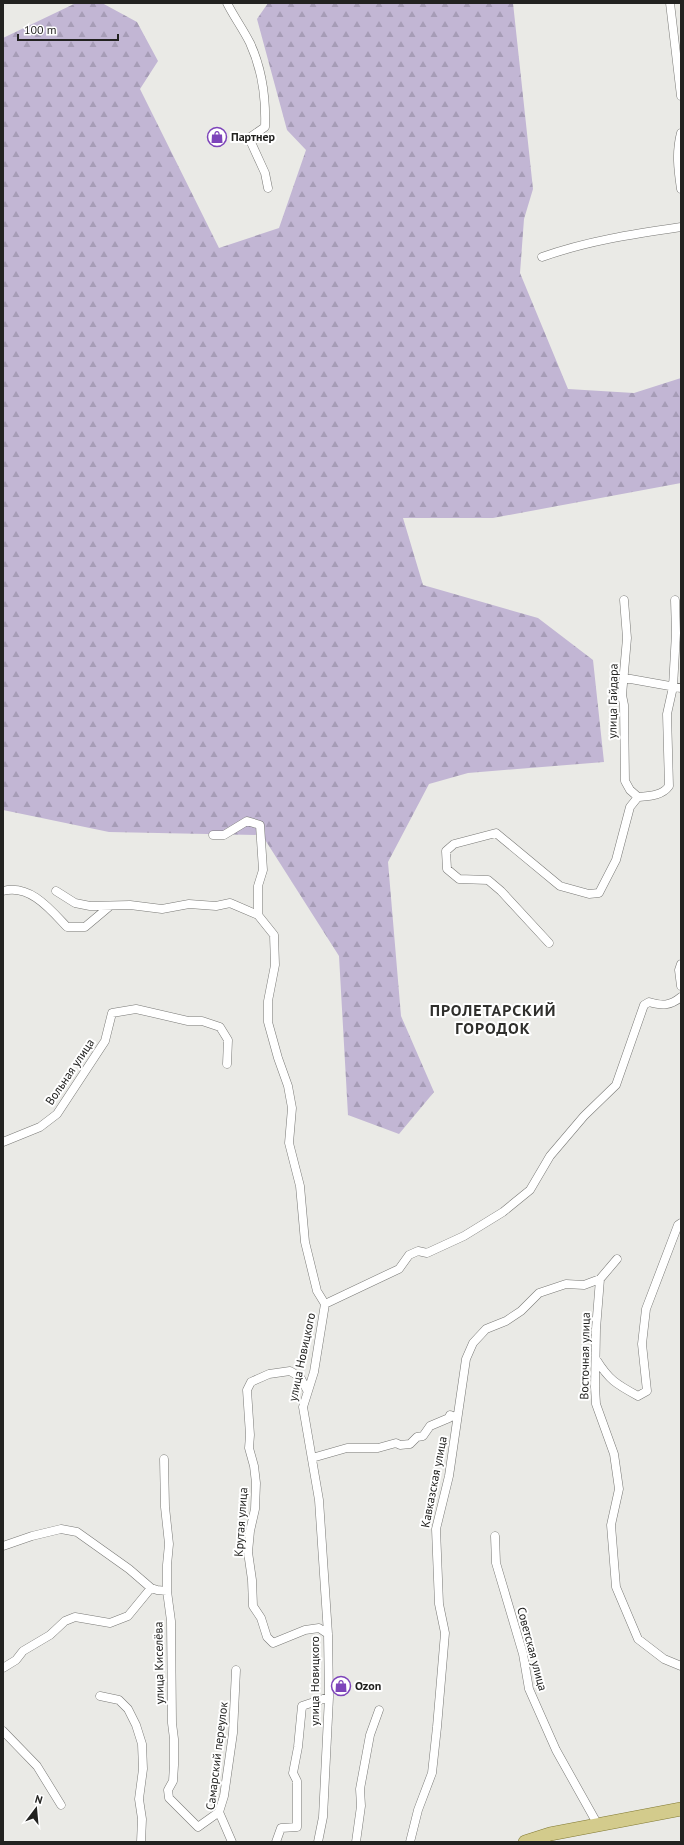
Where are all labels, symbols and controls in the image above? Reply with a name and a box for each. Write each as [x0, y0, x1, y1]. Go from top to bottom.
scale bar [18, 16, 118, 42]
text: 100 m [24, 22, 57, 37]
shop icon: Партнер [206, 126, 228, 148]
place label: Партнер [231, 129, 276, 144]
street label: улица Гайдара [604, 663, 621, 739]
district label: ПРОЛЕТАРСКИЙ ГОРОДОК [430, 1000, 556, 1038]
street label: Вольная улица [42, 1036, 97, 1108]
street label: улица Новицкого [285, 1311, 318, 1403]
street label: Восточная улица [576, 1312, 593, 1400]
street label: Кавказская улица [417, 1435, 450, 1529]
street label: Крутая улица [231, 1487, 250, 1557]
street label: Советская улица [514, 1605, 551, 1692]
street label: улица Киселёва [150, 1622, 167, 1704]
street label: улица Новицкого [307, 1636, 322, 1726]
shop icon: Ozon [330, 1675, 352, 1697]
place label: Ozon [355, 1678, 381, 1693]
street label: Самарский переулок [202, 1701, 231, 1811]
north arrow [16, 1789, 56, 1829]
text: N [33, 1792, 44, 1807]

